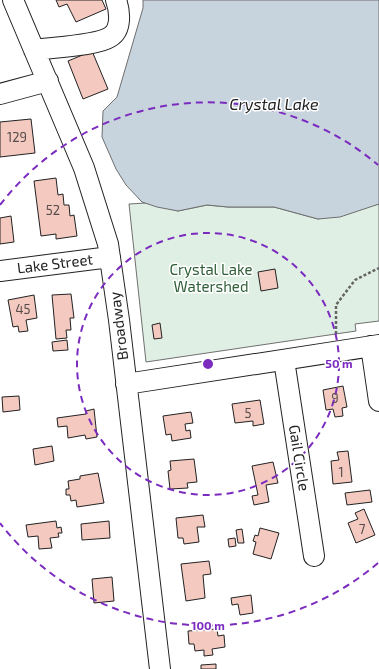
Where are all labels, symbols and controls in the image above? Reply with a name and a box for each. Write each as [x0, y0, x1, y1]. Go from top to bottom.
water label: Crystal Lake [229, 94, 319, 114]
house number: 129 [7, 129, 27, 145]
house number: 52 [46, 202, 60, 218]
street label: Lake Street [16, 249, 94, 277]
park label: Crystal Lake Watershed [170, 260, 252, 295]
street label: Broadway [105, 291, 131, 361]
house number: 45 [16, 301, 31, 317]
text: 50 m [325, 356, 353, 370]
centre of rings [201, 357, 215, 371]
house number: 9 [331, 390, 339, 406]
house number: 5 [245, 405, 252, 421]
street label: Gail Circle [286, 423, 314, 492]
house number: 1 [338, 464, 344, 480]
house number: 7 [359, 521, 366, 537]
text: 100 m [191, 618, 225, 632]

